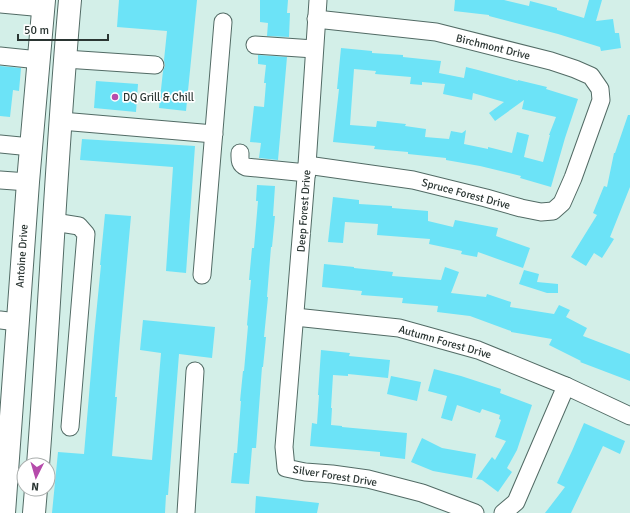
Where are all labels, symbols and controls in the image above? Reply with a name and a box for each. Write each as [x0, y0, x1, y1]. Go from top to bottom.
scale bar [18, 16, 108, 42]
text: 50 m [24, 23, 49, 38]
street label: Birchmont Drive [455, 31, 531, 63]
place label: DQ Grill & Chill [123, 91, 194, 104]
marker: DQ Grill & Chill [110, 92, 120, 102]
street label: Deep Forest Drive [295, 169, 313, 253]
street label: Spruce Forest Drive [420, 176, 512, 212]
street label: Antoine Drive [13, 224, 31, 288]
street label: Autumn Forest Drive [397, 323, 493, 361]
north arrow [16, 457, 56, 497]
street label: Silver Forest Drive [292, 463, 378, 489]
text: N [31, 480, 40, 493]

